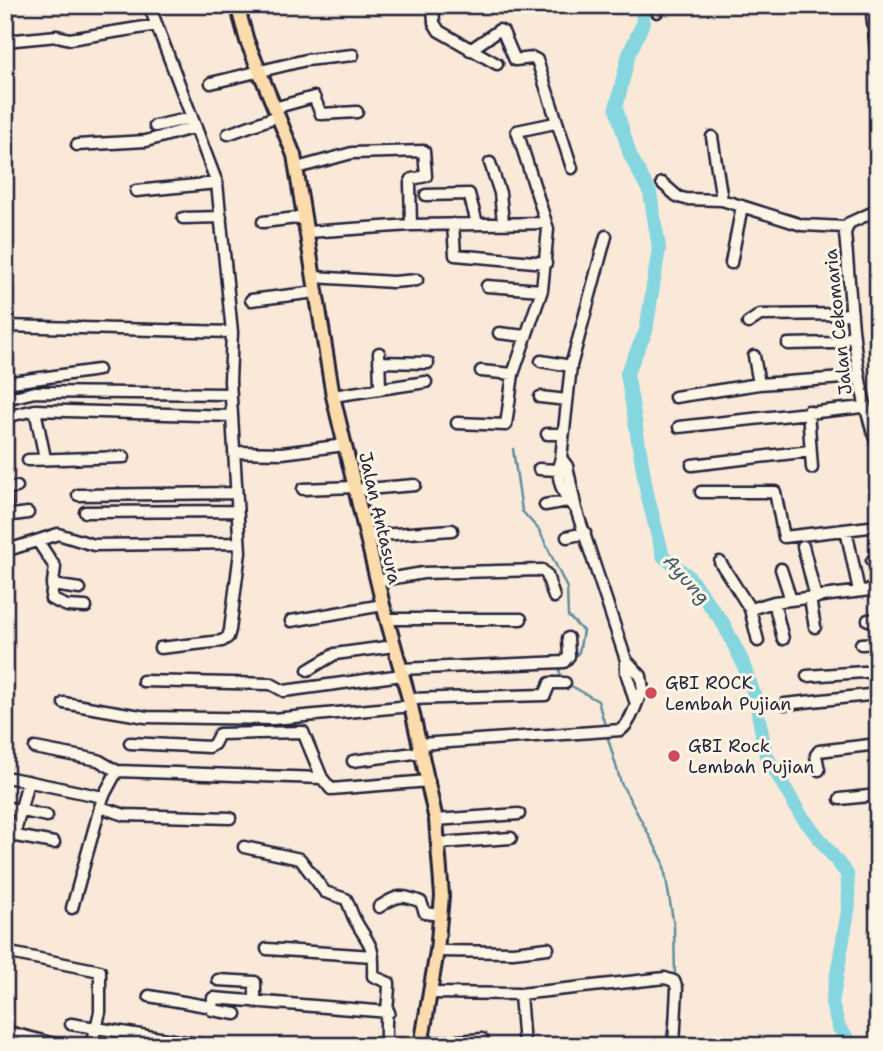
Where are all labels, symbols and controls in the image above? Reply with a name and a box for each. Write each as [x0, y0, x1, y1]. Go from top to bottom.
street label: Jalan Cekomaria [818, 248, 858, 396]
street label: Jalan Antasura [353, 449, 407, 587]
water label: Ayung [658, 549, 716, 610]
place label: GBI ROCK Lembah Pujian [665, 671, 791, 716]
marker: GBI ROCK Lembah Pujian [643, 685, 659, 701]
place label: GBI Rock Lembah Pujian [688, 734, 814, 779]
marker: GBI Rock Lembah Pujian [666, 748, 682, 764]

